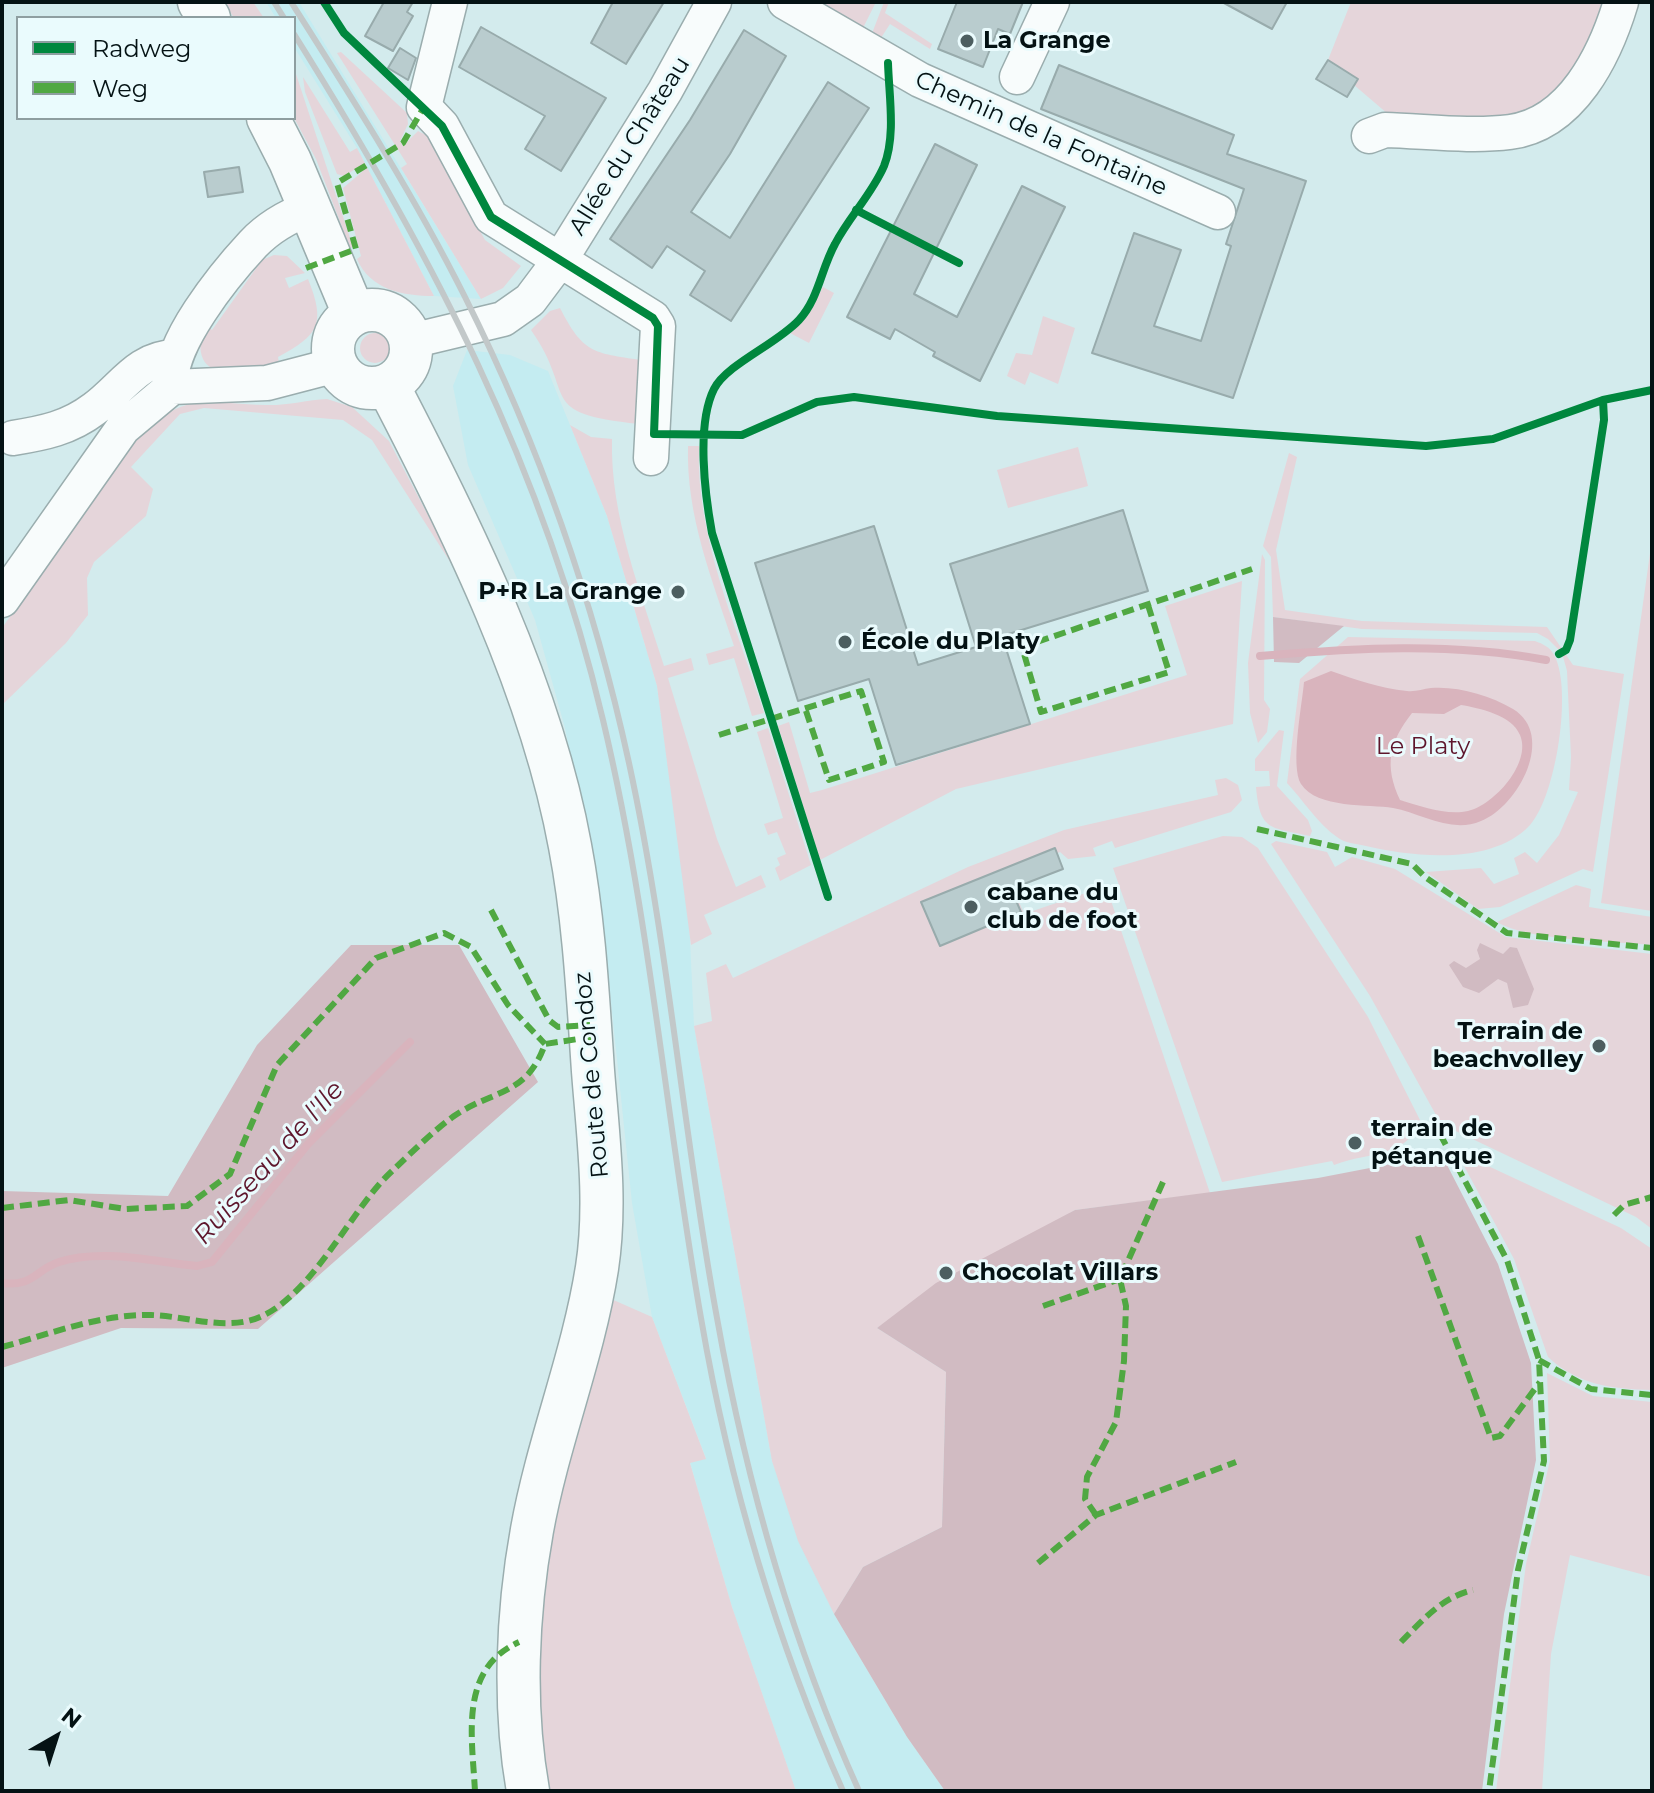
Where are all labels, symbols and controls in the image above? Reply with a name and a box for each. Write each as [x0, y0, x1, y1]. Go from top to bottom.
legend [16, 16, 296, 120]
place label: La Grange [983, 27, 1111, 55]
marker: La Grange [958, 32, 976, 50]
text: Radweg [92, 34, 191, 63]
street label: Allée du Château [563, 51, 697, 241]
street label: Chemin de la Fontaine [911, 65, 1171, 203]
text: Weg [92, 74, 148, 103]
place label: P+R La Grange [478, 578, 662, 606]
marker: P+R La Grange [669, 583, 687, 601]
place label: École du Platy [861, 628, 1040, 656]
marker: École du Platy [836, 633, 854, 651]
park label: Le Platy [1376, 733, 1470, 761]
place label: cabane du club de foot [987, 879, 1138, 935]
marker: cabane du club de foot [962, 898, 980, 916]
street label: Route de Condoz [569, 971, 615, 1179]
place label: Terrain de beachvolley [1433, 1018, 1583, 1074]
marker: Terrain de beachvolley [1590, 1037, 1608, 1055]
water label: Ruisseau de l'Ile [187, 1075, 351, 1251]
place label: terrain de pétanque [1371, 1115, 1493, 1171]
marker: terrain de pétanque [1346, 1134, 1364, 1152]
place label: Chocolat Villars [962, 1259, 1158, 1287]
marker: Chocolat Villars [937, 1264, 955, 1282]
north arrow [16, 1697, 96, 1777]
text: N [56, 1702, 87, 1734]

